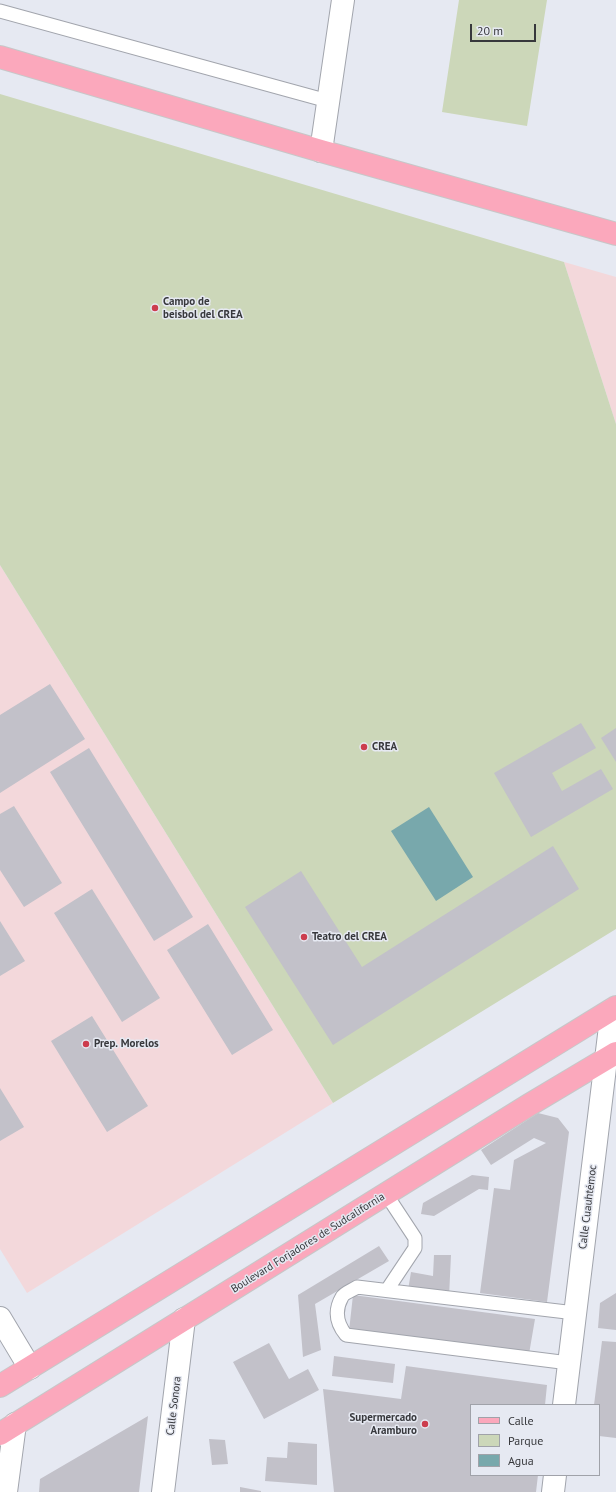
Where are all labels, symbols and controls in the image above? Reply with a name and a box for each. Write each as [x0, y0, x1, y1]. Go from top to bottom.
scale bar [472, 16, 538, 42]
text: 20 m [477, 23, 503, 38]
place label: Campo de beisbol del CREA [163, 295, 243, 321]
marker: Campo de beisbol del CREA [150, 303, 160, 313]
place label: CREA [372, 740, 397, 754]
marker: CREA [359, 742, 369, 752]
place label: Teatro del CREA [312, 930, 387, 944]
marker: Teatro del CREA [299, 932, 309, 942]
place label: Prep. Morelos [94, 1037, 159, 1051]
marker: Prep. Morelos [81, 1039, 91, 1049]
street label: Calle Cuauhtémoc [576, 1164, 600, 1250]
street label: Boulevard Forjadores de Sudcalifornia [229, 1190, 387, 1296]
street label: Calle Sonora [164, 1376, 184, 1436]
legend [470, 1404, 600, 1476]
place label: Supermercado Aramburo [350, 1411, 417, 1437]
text: Calle [508, 1413, 534, 1428]
marker: Supermercado Aramburo [420, 1419, 430, 1429]
text: Parque [508, 1433, 543, 1448]
text: Agua [508, 1453, 534, 1468]

